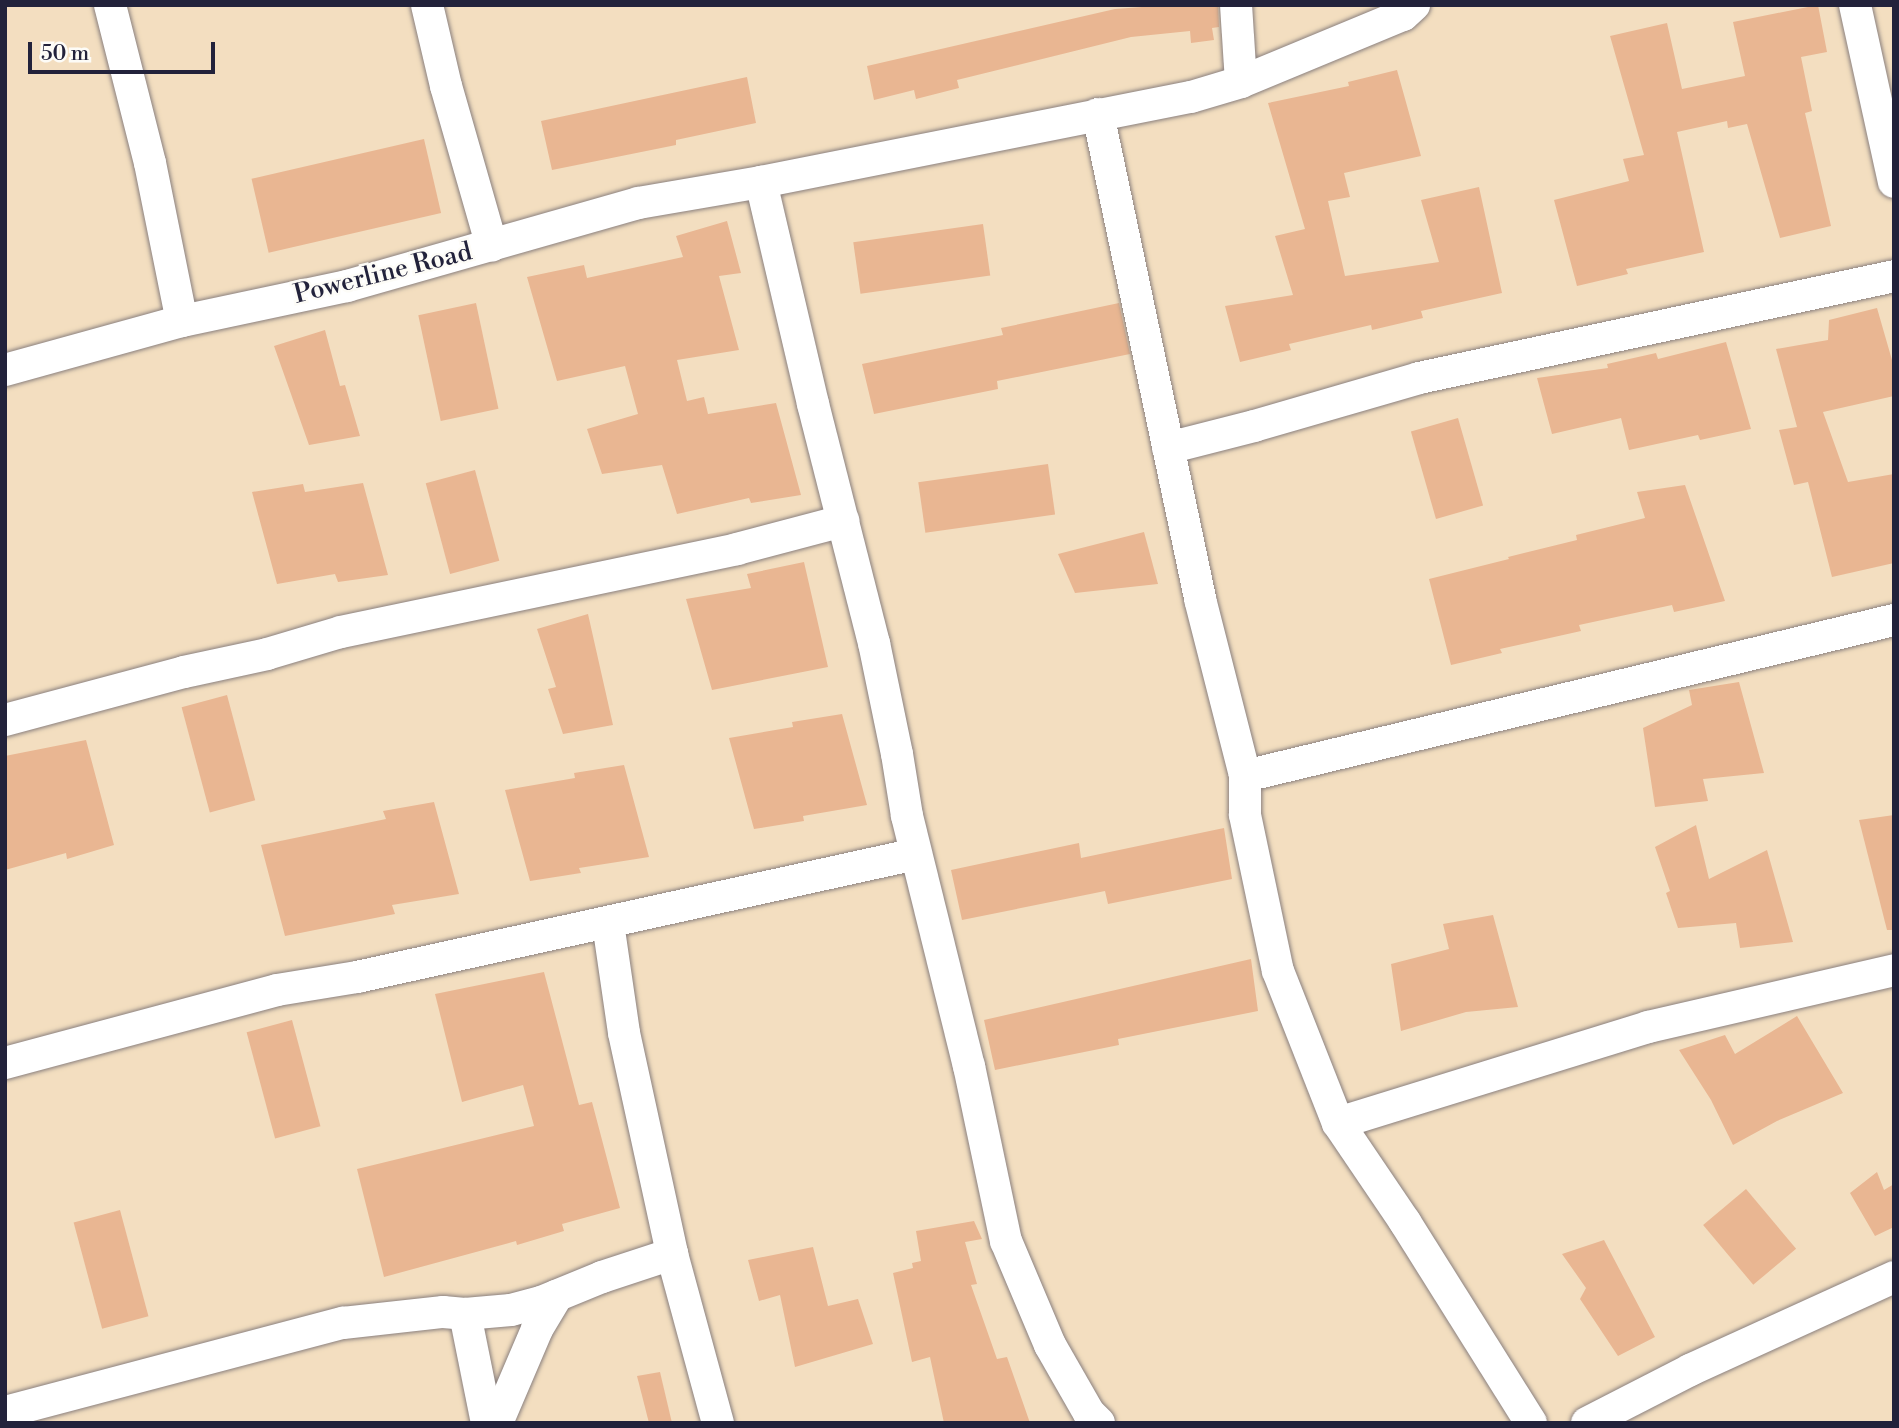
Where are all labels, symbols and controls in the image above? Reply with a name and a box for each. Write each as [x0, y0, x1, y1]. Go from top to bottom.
scale bar [32, 28, 219, 72]
text: 50 m [41, 41, 89, 67]
street label: Powerline Road [291, 237, 475, 311]

